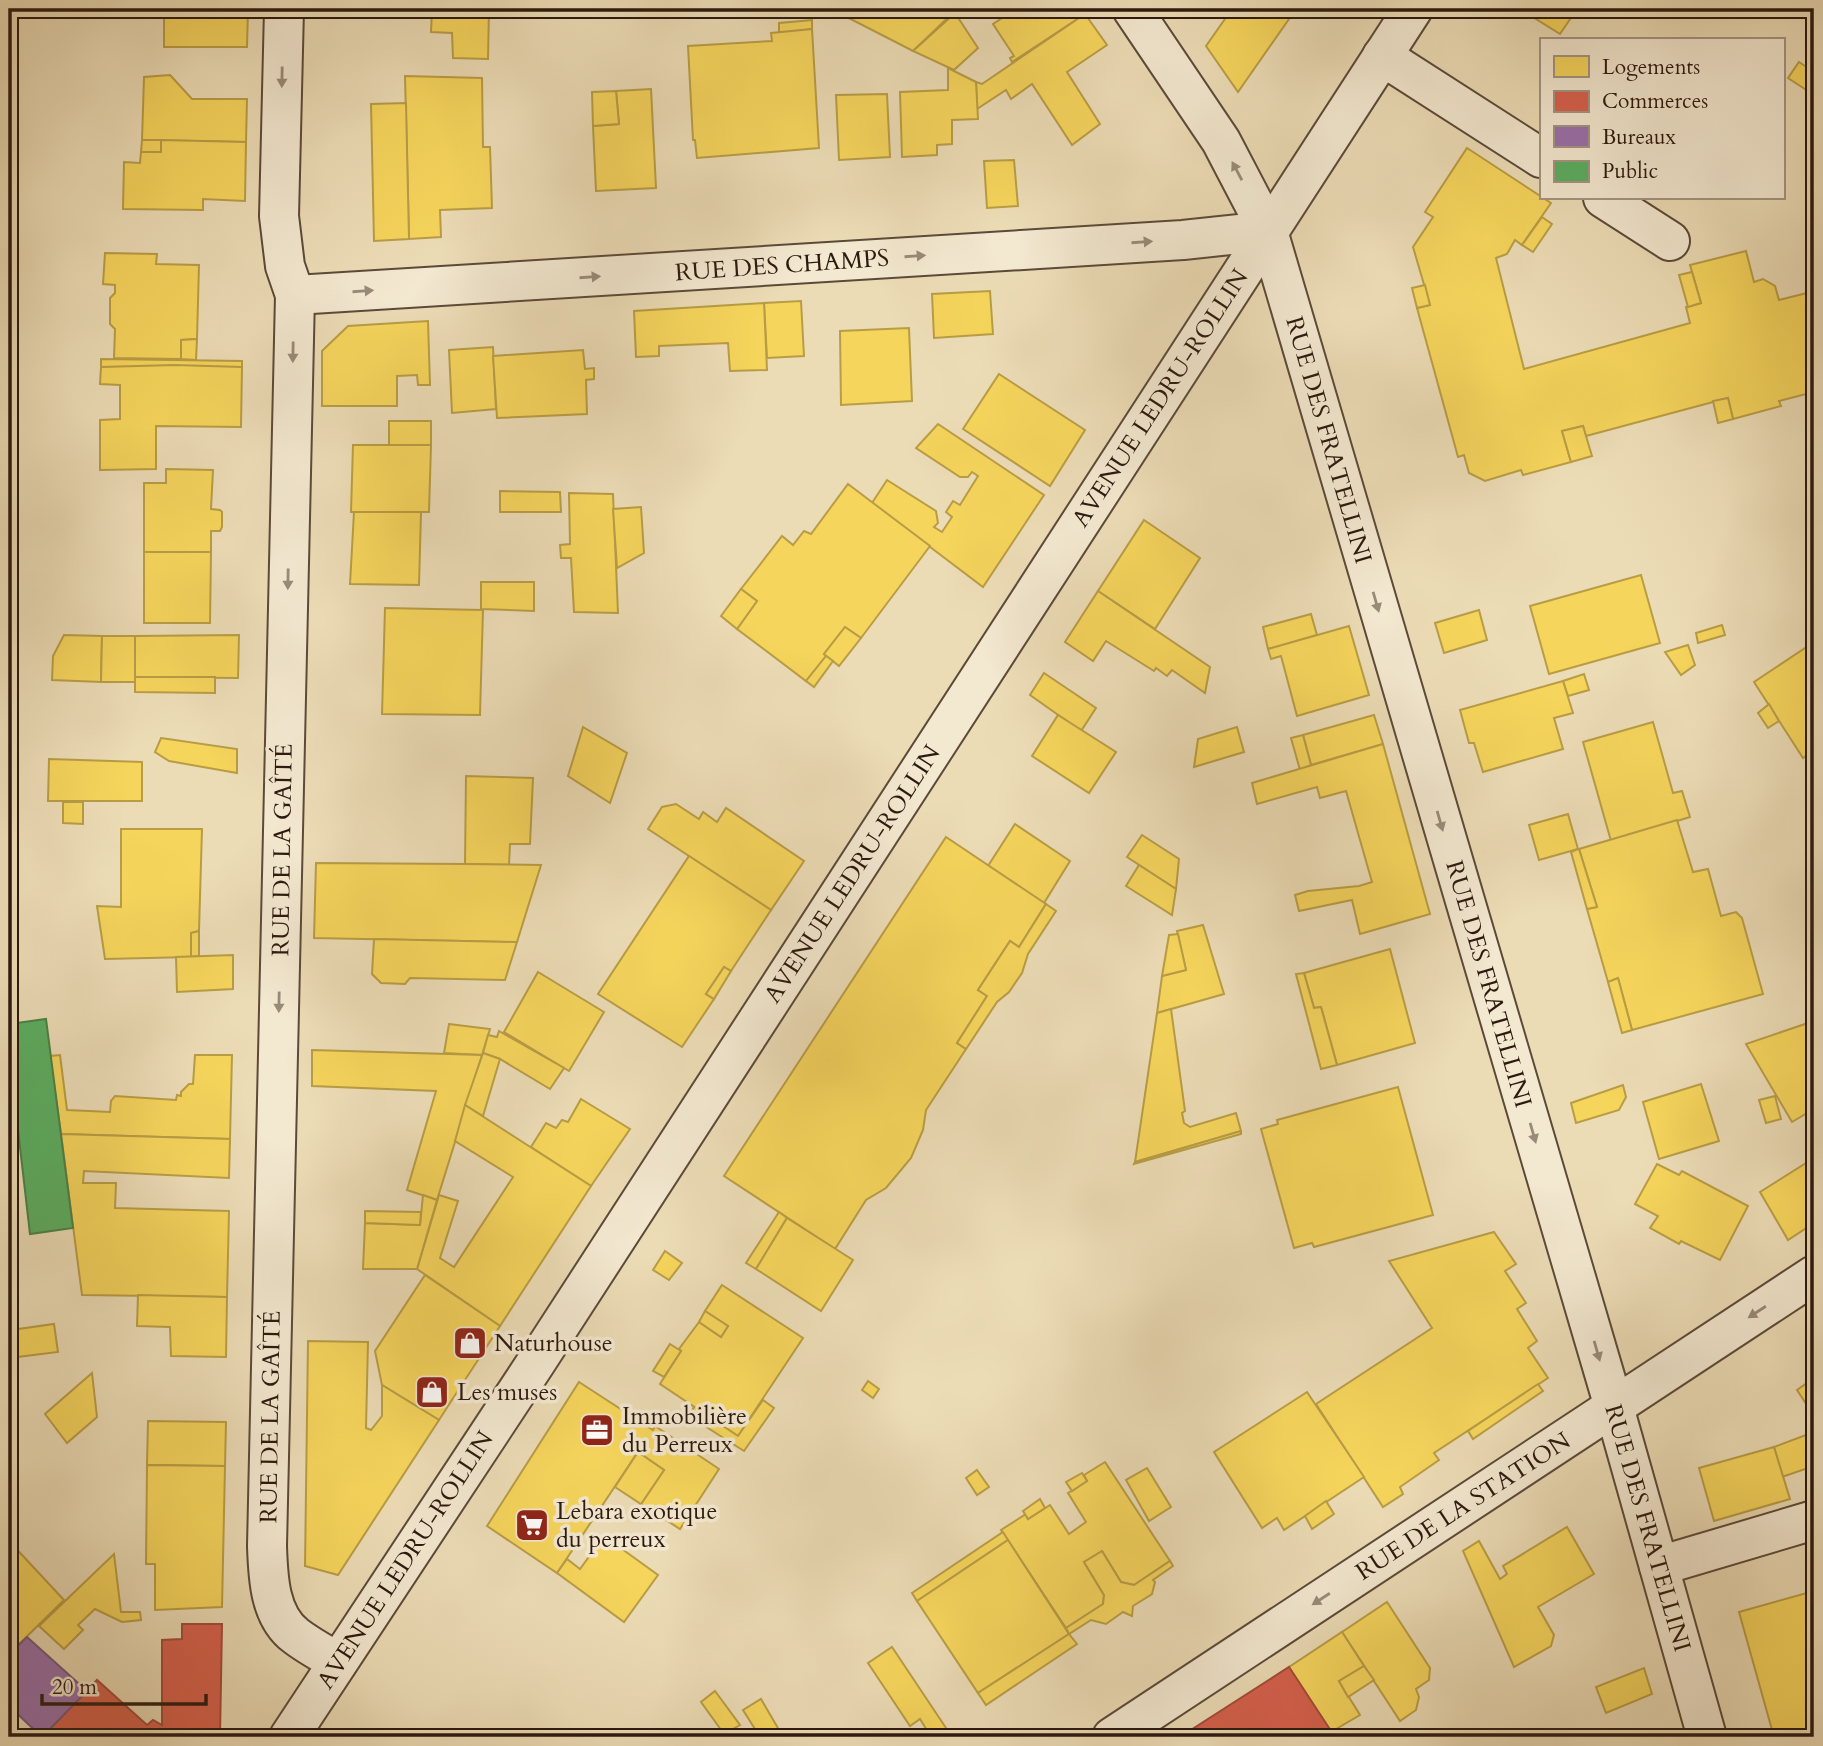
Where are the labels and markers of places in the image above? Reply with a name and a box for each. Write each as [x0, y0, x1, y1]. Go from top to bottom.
shop icon: Naturhouse [451, 1324, 489, 1362]
place label: Naturhouse [494, 1327, 613, 1360]
shop icon: Les muses [413, 1373, 451, 1411]
place label: Les muses [457, 1376, 557, 1409]
place label: Immobilière du Perreux [622, 1400, 747, 1461]
office icon: Immobilière du Perreux [578, 1411, 616, 1449]
place label: Lebara exotique du perreux [556, 1495, 717, 1556]
supermarket icon: Lebara exotique du perreux [513, 1506, 551, 1544]

